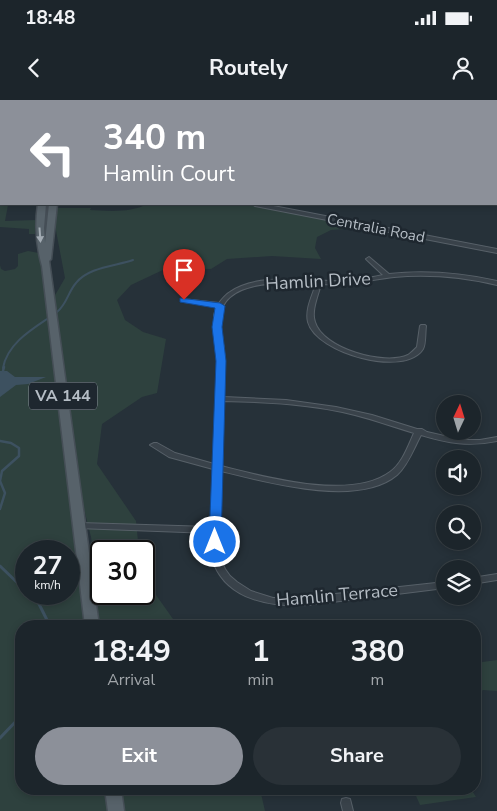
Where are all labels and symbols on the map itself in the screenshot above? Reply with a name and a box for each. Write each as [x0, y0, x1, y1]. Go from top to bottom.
street label: Centralia Road [325, 209, 427, 247]
one-way arrow [36, 227, 44, 243]
pin [163, 249, 205, 300]
street label: Hamlin Drive [265, 266, 371, 296]
road number: VA 144 [29, 382, 97, 410]
north arrow [436, 395, 481, 440]
position arrow [188, 515, 240, 567]
speed limit sign: 30 [90, 540, 155, 605]
street label: Hamlin Terrace [275, 578, 399, 612]

